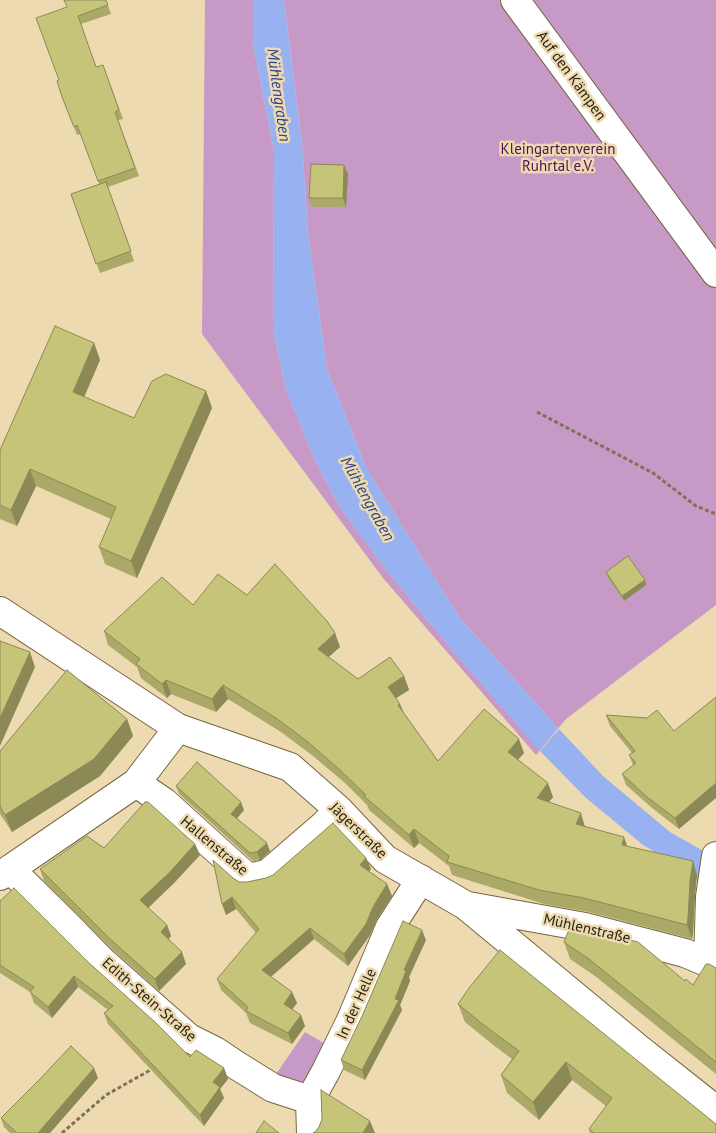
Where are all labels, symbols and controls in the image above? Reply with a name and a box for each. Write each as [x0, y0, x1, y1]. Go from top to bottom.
street label: Auf den Kämpen [532, 28, 610, 124]
water label: Mühlengraben [262, 47, 294, 143]
park label: Kleingartenverein Ruhrtal e.V. [501, 141, 615, 176]
water label: Mühlengraben [336, 453, 398, 545]
street label: Jägerstraße [325, 799, 391, 863]
street label: Hallenstraße [177, 813, 251, 879]
street label: Mühlenstraße [542, 910, 632, 948]
street label: Edith-Stein-Straße [98, 954, 200, 1046]
street label: In der Helle [333, 966, 381, 1042]

